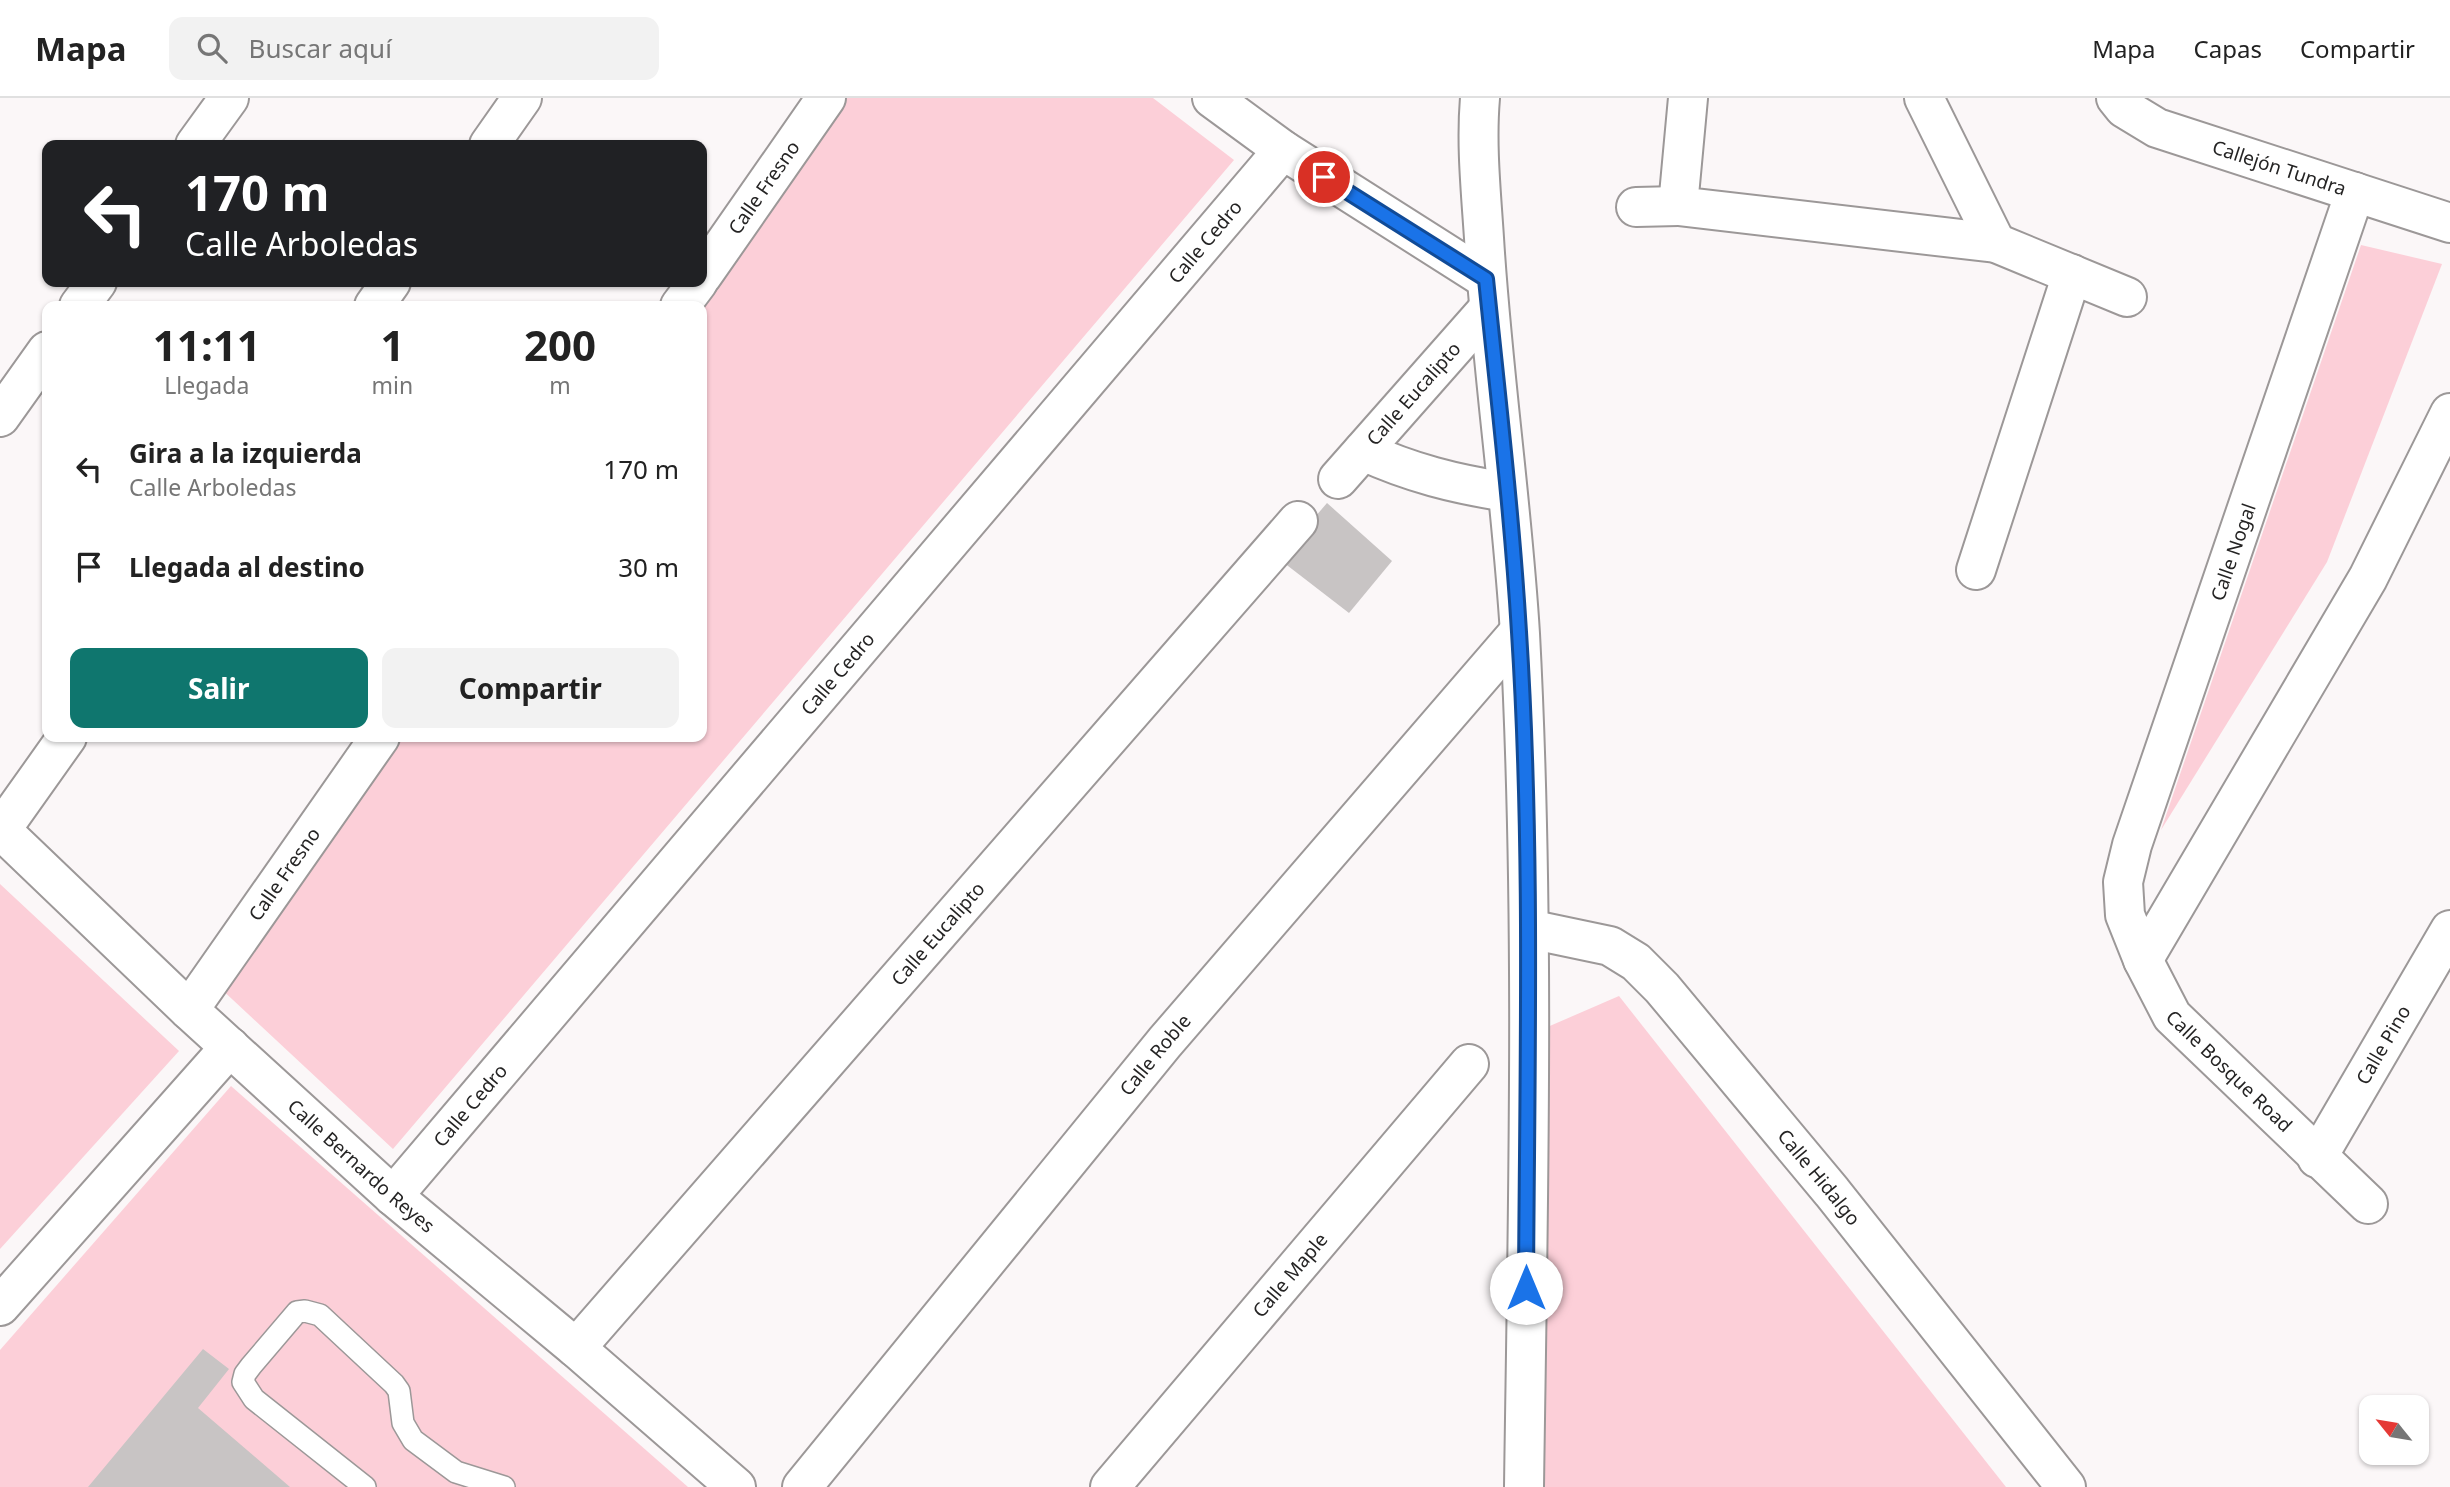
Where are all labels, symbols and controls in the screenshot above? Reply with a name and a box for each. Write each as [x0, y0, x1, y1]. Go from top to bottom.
search box [169, 17, 659, 80]
text: Mapa [35, 26, 127, 71]
icon: search [193, 29, 231, 67]
text: Buscar aquí [249, 30, 392, 66]
text: Mapa [2092, 32, 2156, 65]
text: Capas [2194, 32, 2262, 65]
text: Compartir [2300, 32, 2415, 65]
street label: Callejón Tundra [2209, 134, 2350, 202]
street label: Calle Fresno [722, 135, 805, 239]
pin [1294, 147, 1354, 207]
icon: arrive [1305, 158, 1343, 196]
text: 170 m [185, 159, 330, 225]
icon: left [70, 168, 161, 259]
street label: Calle Cedro [1162, 195, 1248, 289]
text: Calle Arboledas [185, 222, 418, 265]
text: 11:11 [153, 316, 261, 373]
text: 1 [380, 316, 404, 373]
text: 200 [524, 316, 596, 373]
street label: Calle Eucalipto [1361, 336, 1466, 451]
text: Llegada [164, 369, 249, 401]
text: min [372, 369, 413, 401]
text: m [549, 369, 571, 401]
text: Gira a la izquierda [129, 435, 362, 471]
icon: left [70, 450, 108, 488]
text: 170 m [603, 451, 679, 487]
text: Calle Arboledas [129, 471, 297, 503]
street label: Calle Nogal [2204, 500, 2262, 604]
icon: arrive [70, 548, 108, 586]
text: Llegada al destino [129, 549, 365, 585]
text: 30 m [618, 549, 679, 585]
street label: Calle Cedro [795, 626, 880, 721]
button: Salir [70, 648, 368, 728]
button: Compartir [382, 648, 679, 728]
street label: Calle Fresno [242, 822, 326, 926]
street label: Calle Eucalipto [885, 876, 990, 991]
street label: Calle Pino [2350, 1000, 2416, 1089]
street label: Calle Bosque Road [2160, 1004, 2298, 1138]
street label: Calle Roble [1113, 1008, 1196, 1101]
street label: Calle Cedro [427, 1058, 513, 1152]
street label: Calle Bernardo Reyes [282, 1093, 440, 1238]
street label: Calle Hidalgo [1772, 1123, 1867, 1231]
street label: Calle Maple [1247, 1227, 1333, 1323]
position arrow [1489, 1251, 1563, 1325]
north arrow [2359, 1395, 2429, 1465]
map controls [2359, 1395, 2429, 1465]

